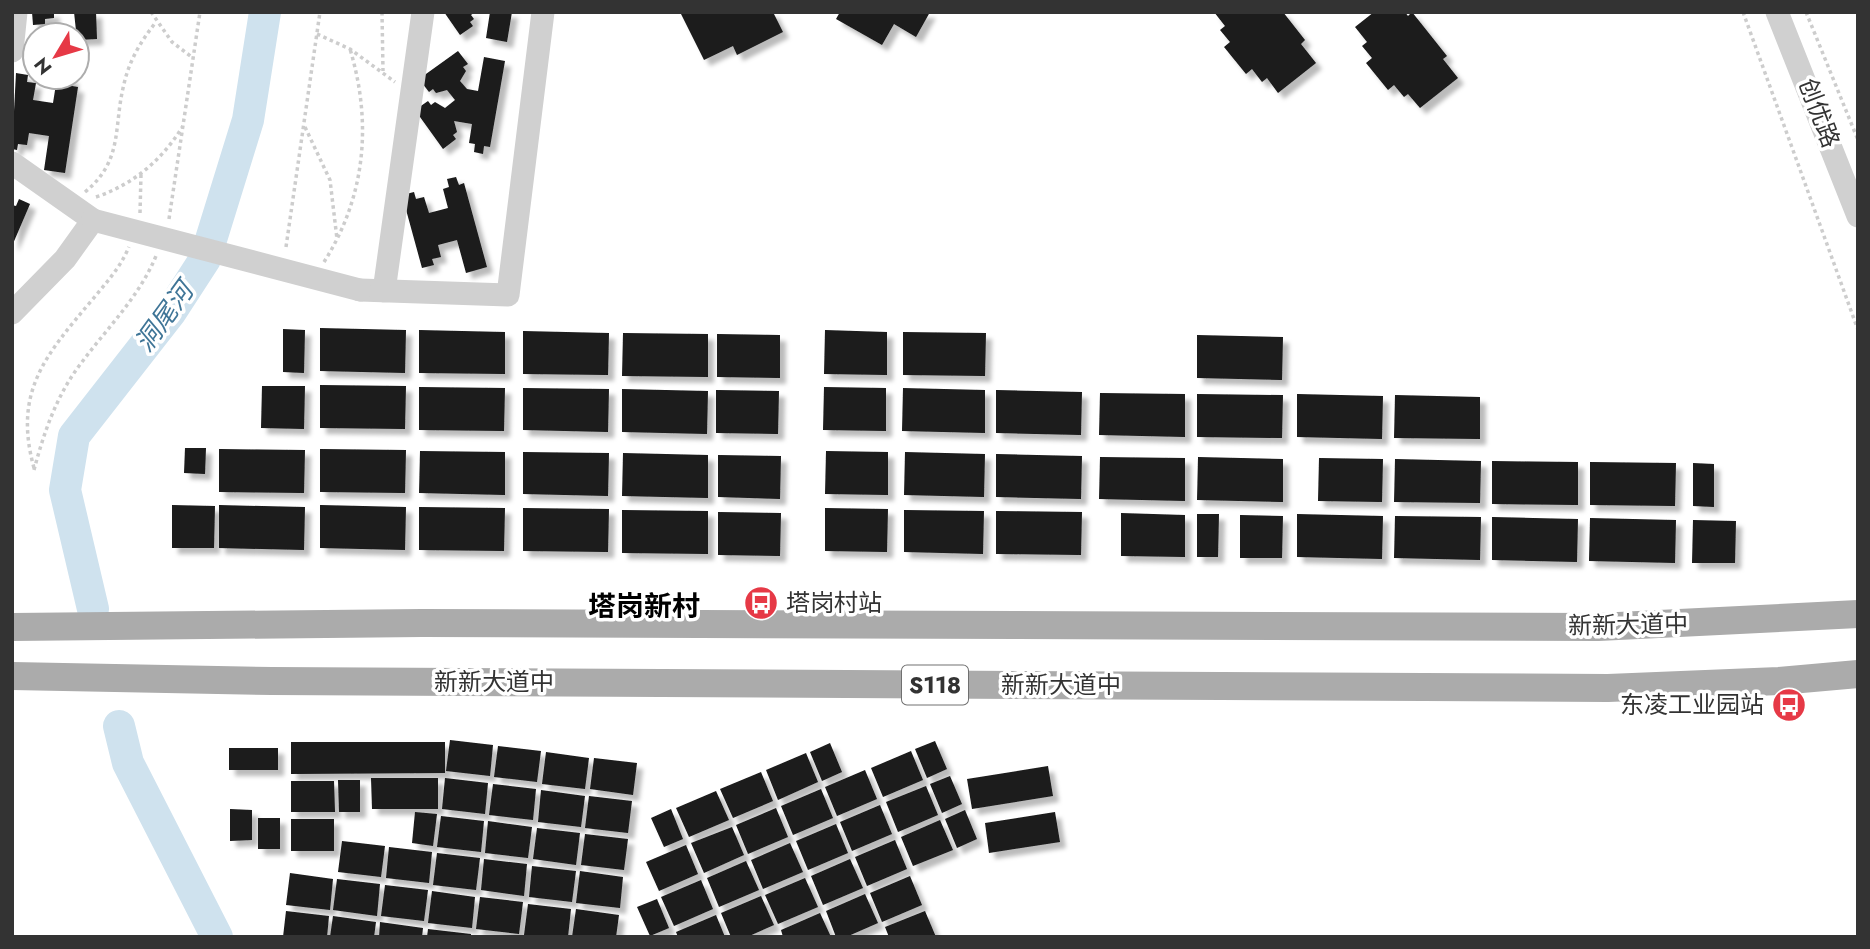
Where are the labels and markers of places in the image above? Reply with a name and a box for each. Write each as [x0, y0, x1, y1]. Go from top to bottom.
bus stop icon: 塔岗村站 [742, 584, 780, 622]
place label: 塔岗村站 [786, 585, 882, 620]
bus stop icon: 东凌工业园站 [1770, 686, 1808, 724]
place label: 东凌工业园站 [1620, 687, 1764, 722]

